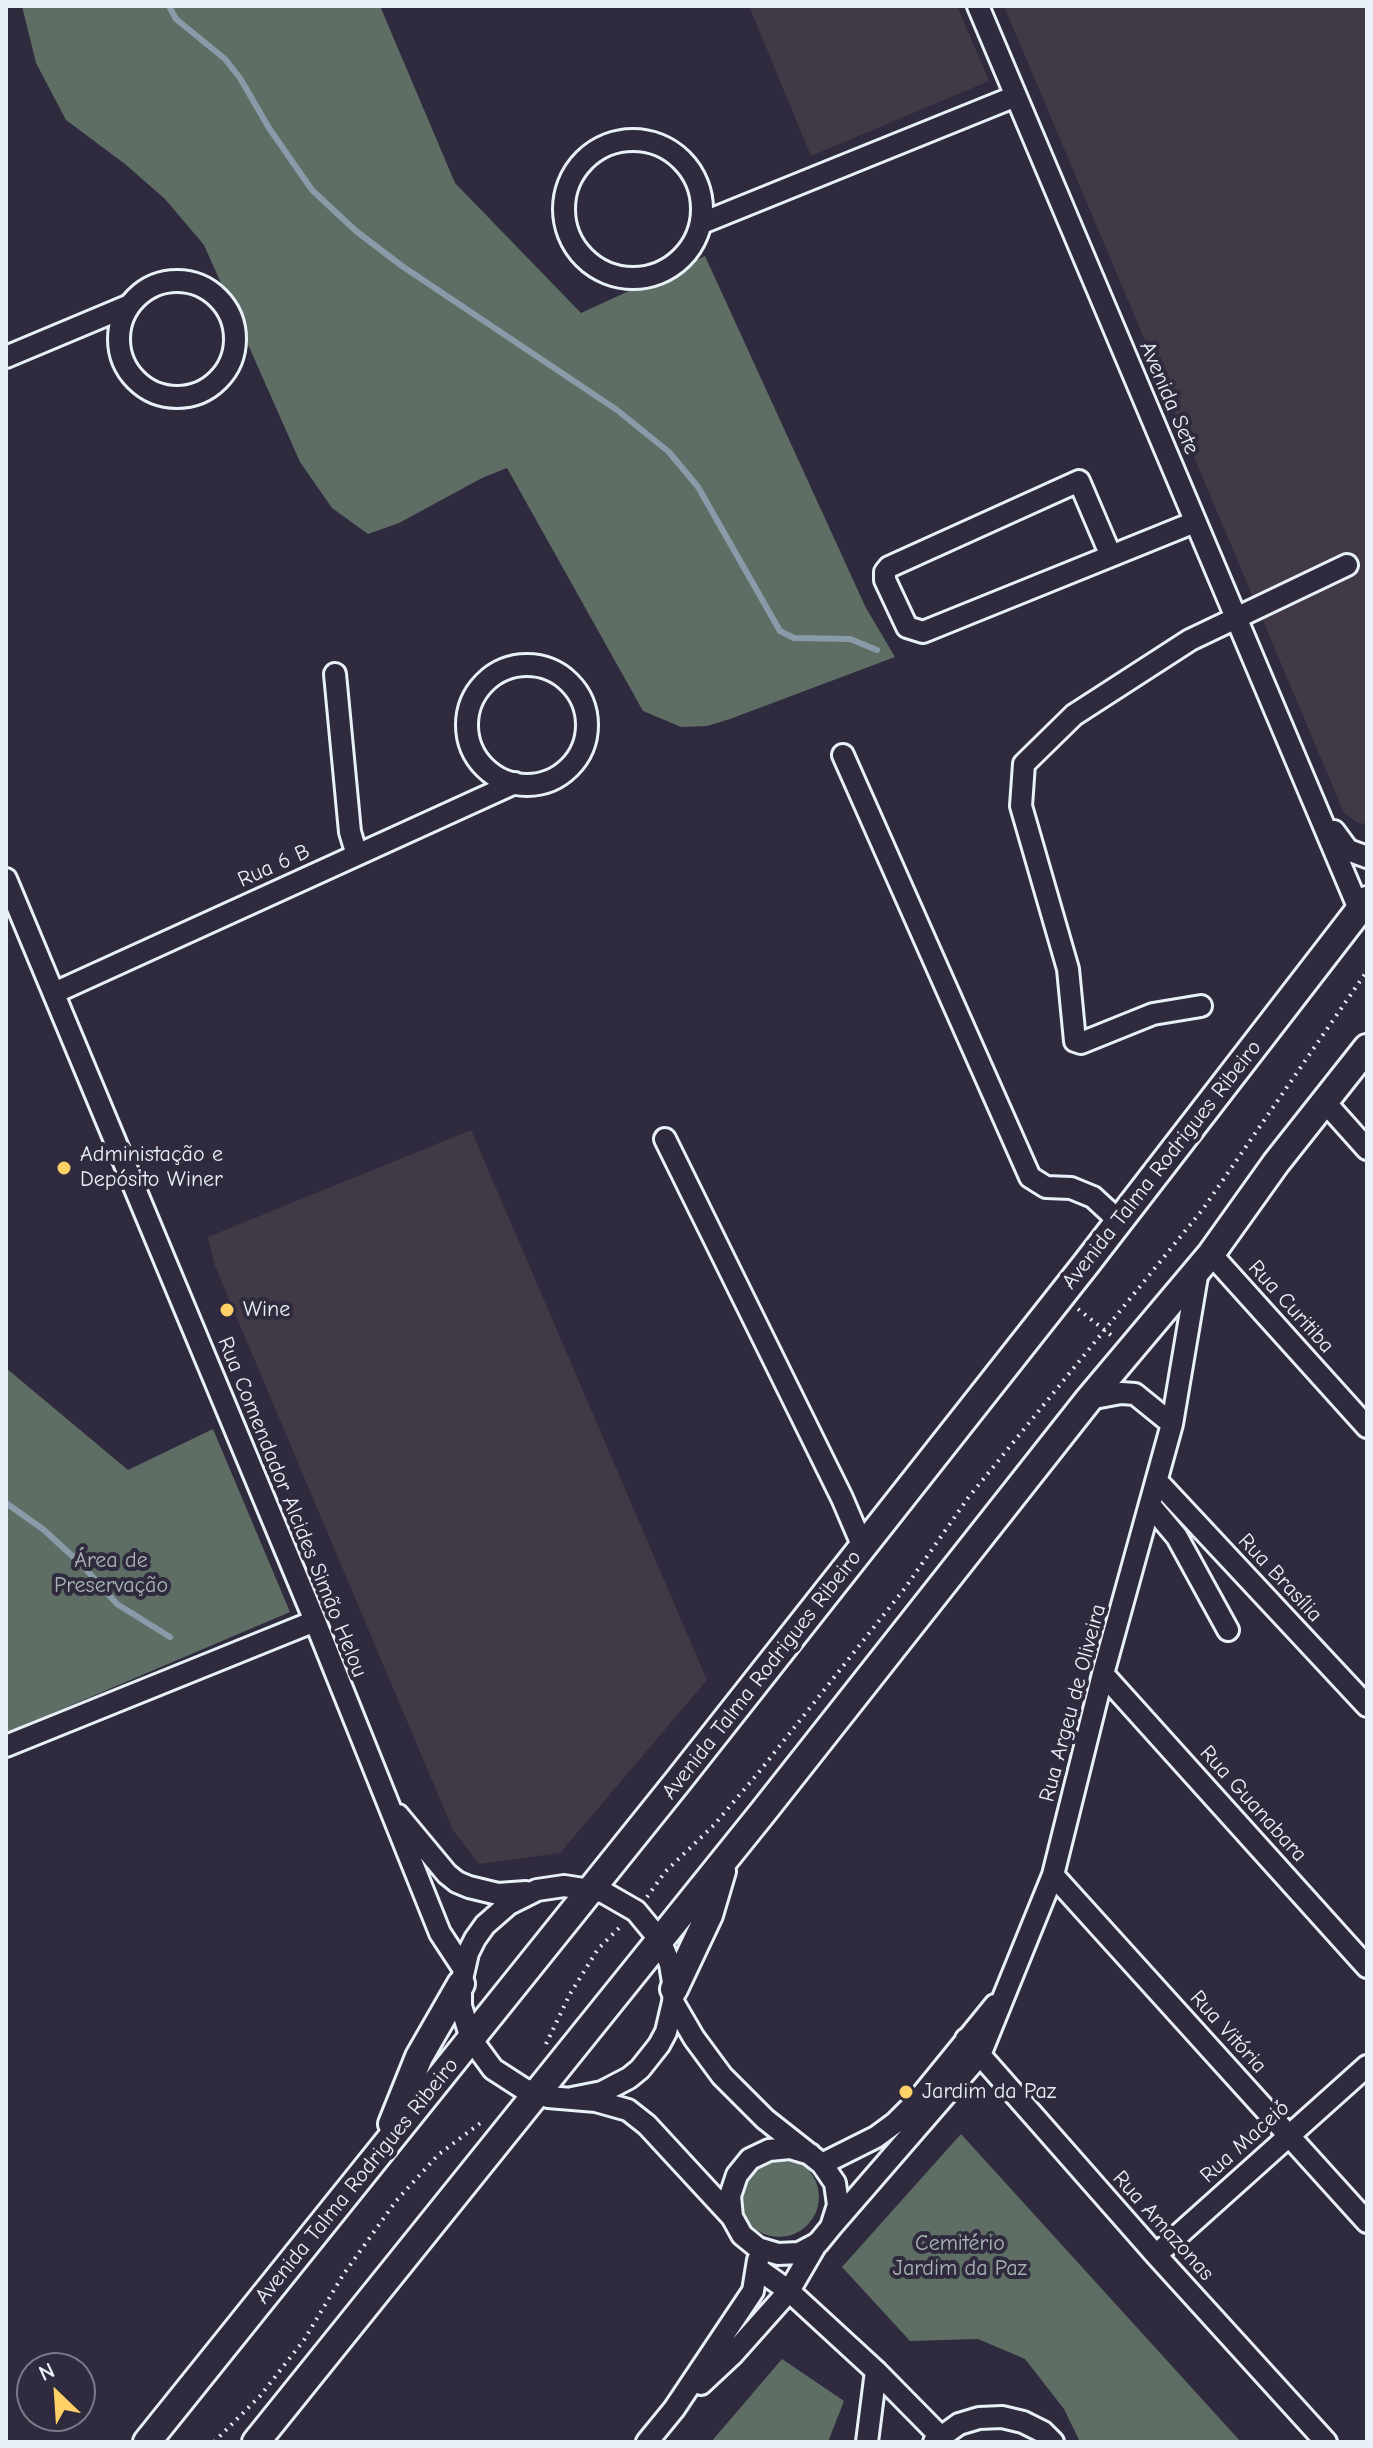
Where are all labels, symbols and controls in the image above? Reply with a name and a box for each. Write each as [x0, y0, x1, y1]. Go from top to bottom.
street label: Avenida Sete [1133, 338, 1205, 458]
street label: Rua 6 B [234, 838, 314, 894]
street label: Avenida Talma Rodrigues Ribeiro [1057, 1035, 1267, 1295]
place label: Administação e Depósito Winer [80, 1142, 223, 1194]
marker: Administação e Depósito Winer [55, 1159, 73, 1177]
street label: Rua Curitiba [1242, 1255, 1340, 1359]
place label: Wine [243, 1297, 290, 1323]
marker: Wine [218, 1301, 236, 1319]
street label: Rua Comendador Alcides Simão Helou [211, 1333, 373, 1681]
street label: Rua Brasília [1232, 1528, 1328, 1628]
street label: Avenida Talma Rodrigues Ribeiro [657, 1545, 867, 1805]
park label: Área de Preservação [54, 1548, 168, 1600]
street label: Rua Argeu de Oliveira [1034, 1601, 1112, 1805]
street label: Rua Guanabara [1194, 1740, 1312, 1868]
street label: Rua Vitória [1184, 1985, 1272, 2079]
street label: Avenida Talma Rodrigues Ribeiro [250, 2053, 464, 2309]
place label: Jardim da Paz [922, 2079, 1056, 2105]
marker: Jardim da Paz [897, 2083, 915, 2101]
street label: Rua Maceió [1195, 2095, 1295, 2189]
street label: Rua Amazonas [1107, 2166, 1219, 2286]
park label: Cemitério Jardim da Paz [893, 2231, 1027, 2282]
north arrow [16, 2352, 96, 2432]
text: N [35, 2357, 59, 2387]

